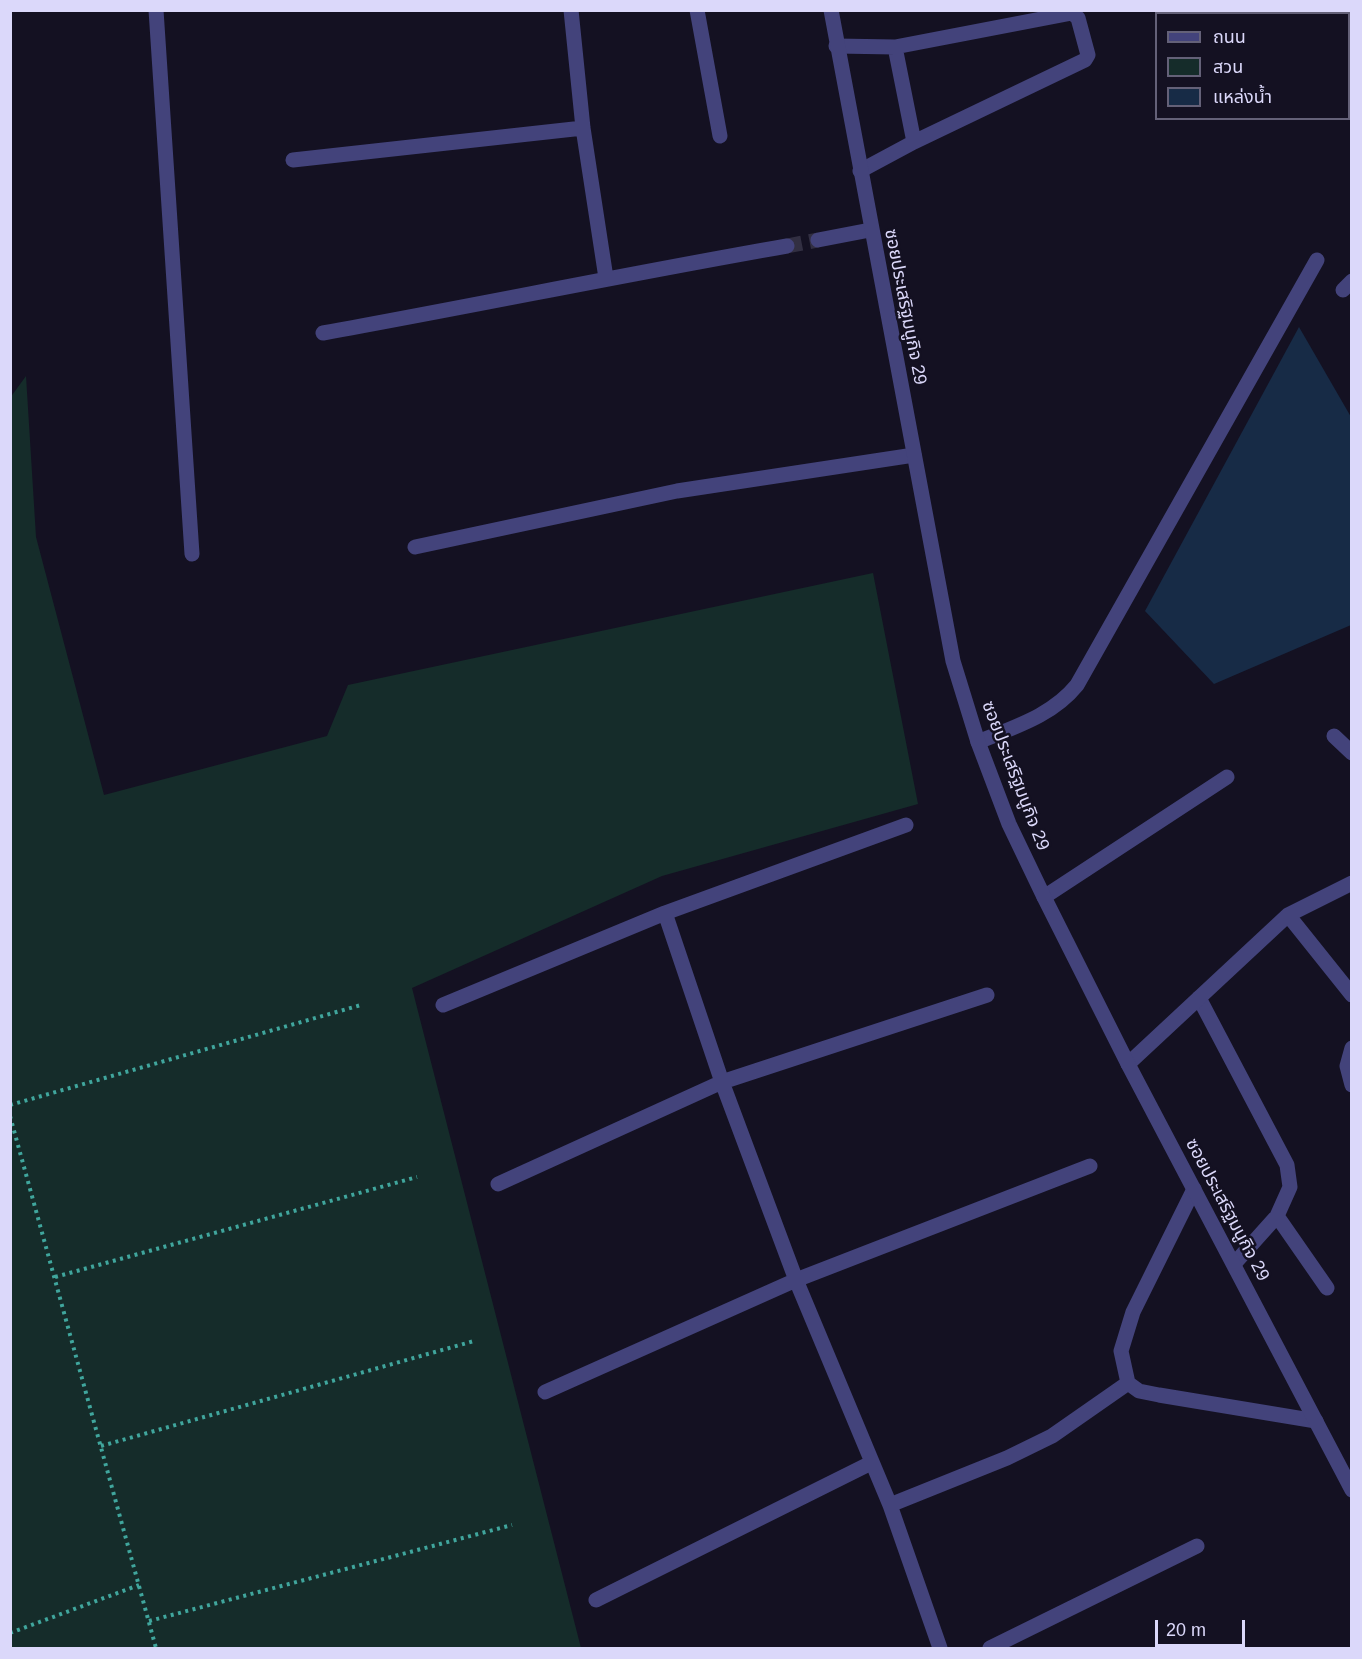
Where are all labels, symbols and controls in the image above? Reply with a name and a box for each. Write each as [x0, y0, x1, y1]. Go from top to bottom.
legend [1155, 12, 1350, 120]
text: ถนน [1213, 27, 1246, 47]
text: สวน [1213, 57, 1243, 77]
text: แหล่งน้ำ [1213, 87, 1272, 107]
street label: ซอยประเสริฐมนูกิจ 29 [879, 227, 931, 387]
street label: ซอยประเสริฐมนูกิจ 29 [977, 698, 1053, 854]
street label: ซอยประเสริฐมนูกิจ 29 [1180, 1135, 1274, 1285]
scale bar [1158, 1608, 1248, 1646]
text: 20 m [1166, 1620, 1206, 1640]

